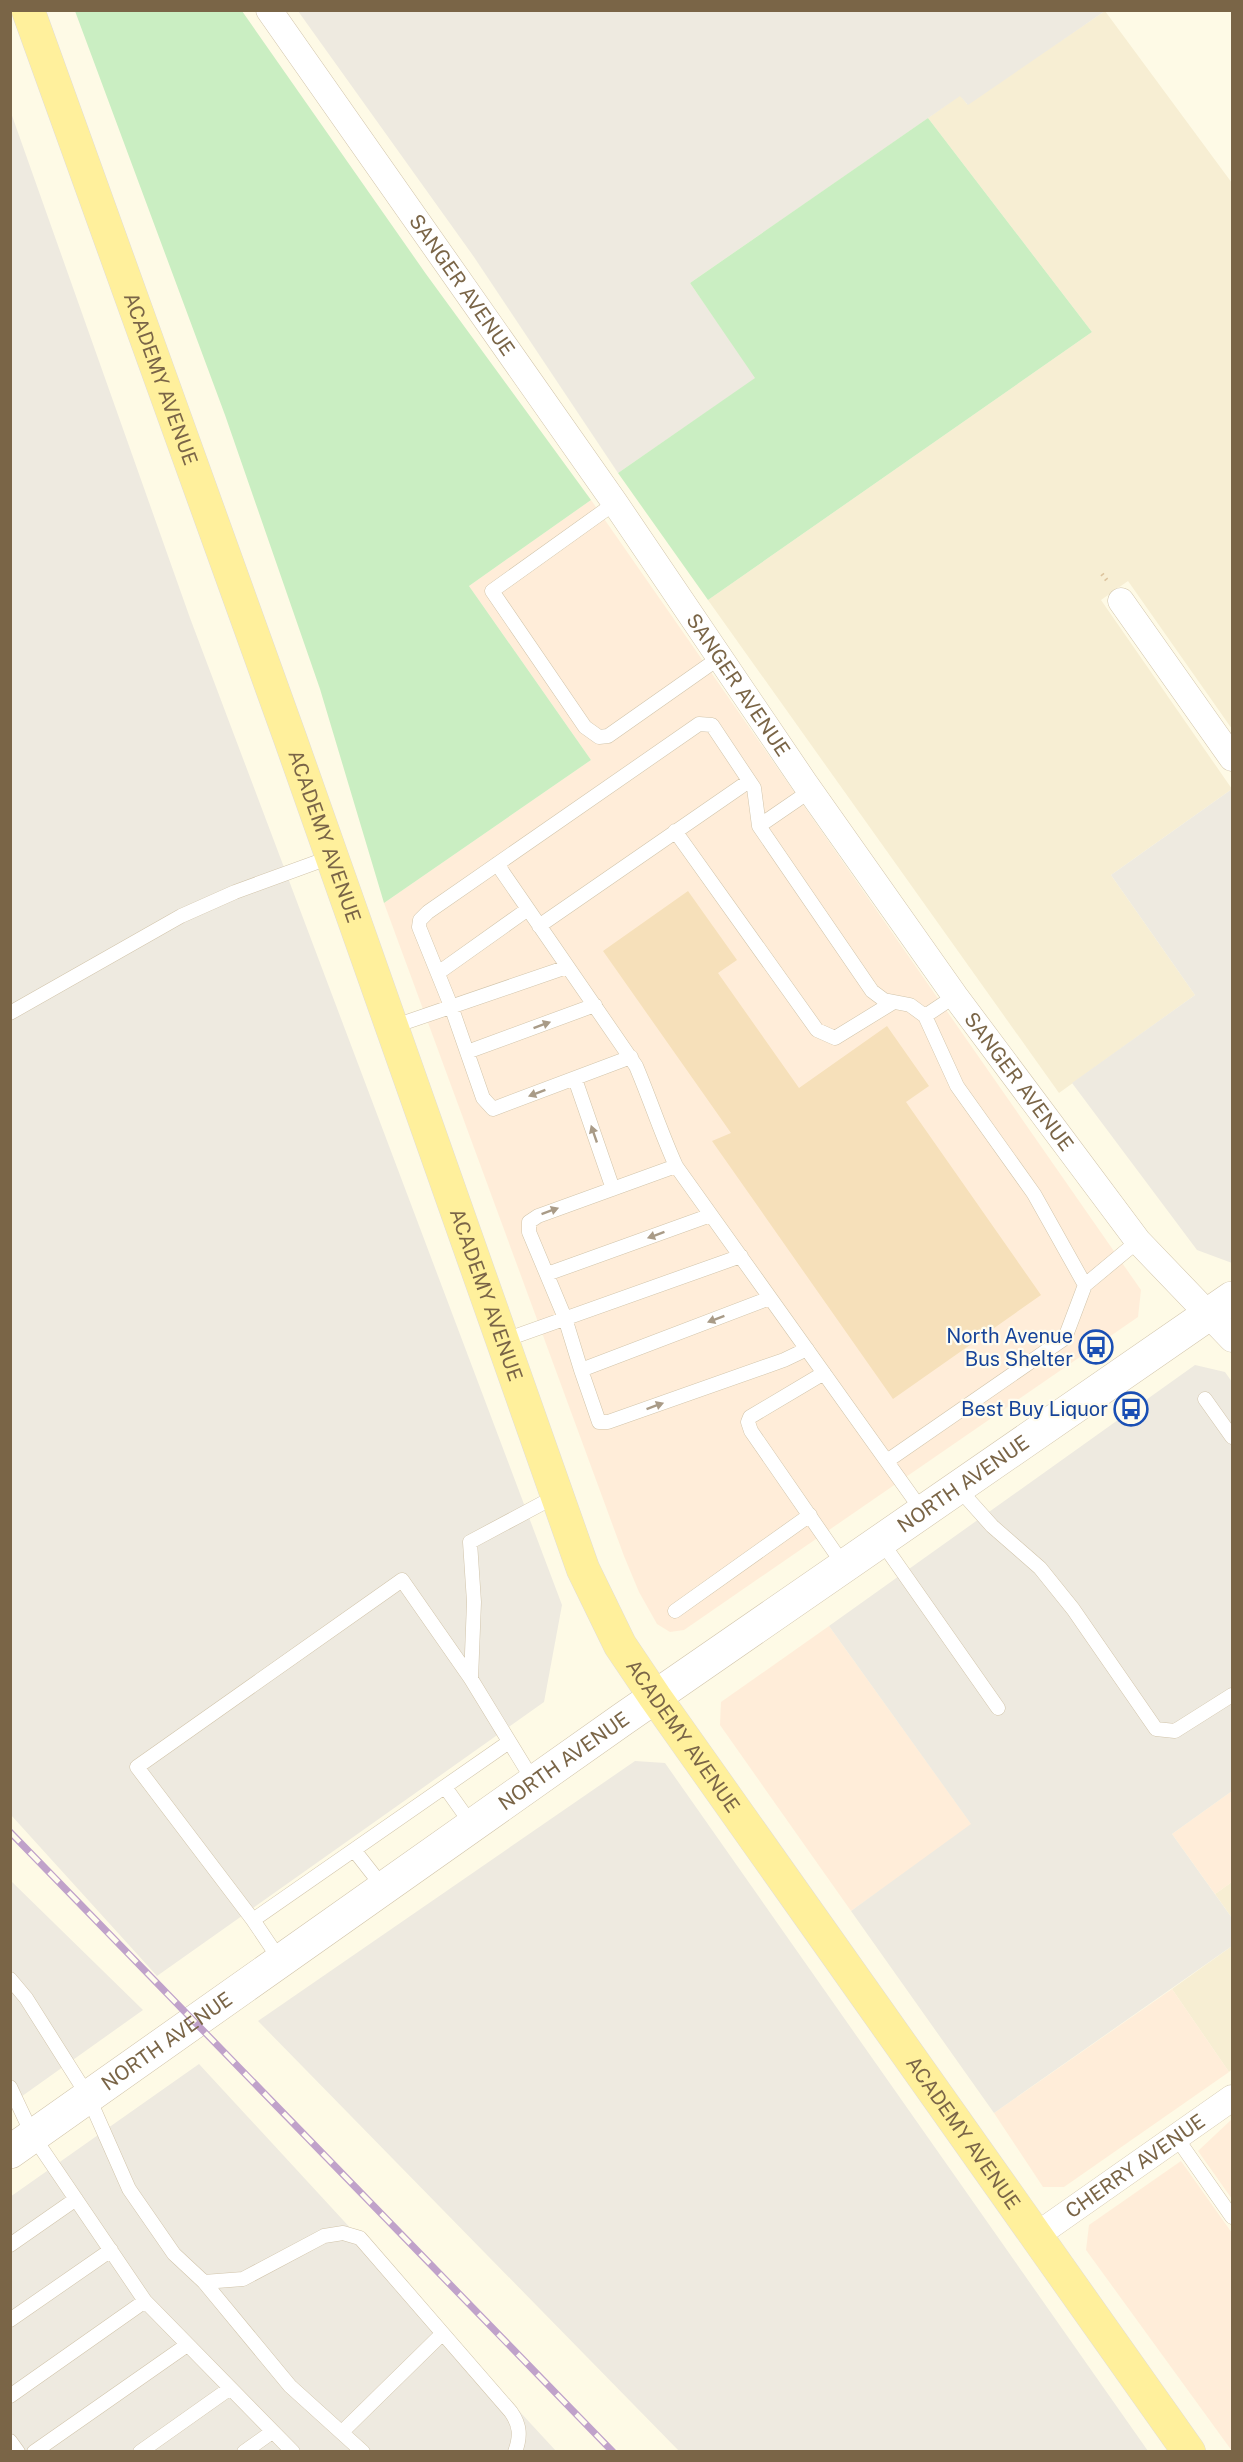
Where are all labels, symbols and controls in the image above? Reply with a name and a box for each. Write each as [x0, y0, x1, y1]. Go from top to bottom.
street label: SANGER AVENUE [404, 210, 520, 360]
street label: ACADEMY AVENUE [119, 289, 203, 468]
street label: SANGER AVENUE [681, 609, 795, 761]
street label: ACADEMY AVENUE [283, 747, 366, 926]
street label: SANGER AVENUE [959, 1007, 1079, 1156]
one-way arrow [533, 1019, 551, 1029]
one-way arrow [528, 1089, 546, 1098]
one-way arrow [588, 1125, 598, 1143]
street label: ACADEMY AVENUE [445, 1205, 528, 1384]
one-way arrow [541, 1206, 559, 1216]
one-way arrow [647, 1231, 665, 1240]
one-way arrow [706, 1314, 724, 1324]
place label: North Avenue Bus Shelter [946, 1324, 1073, 1371]
bus stop icon: North Avenue Bus Shelter [1078, 1329, 1114, 1365]
bus stop icon: Best Buy Liquor [1113, 1391, 1149, 1427]
place label: Best Buy Liquor [961, 1397, 1108, 1421]
one-way arrow [646, 1400, 664, 1410]
street label: NORTH AVENUE [893, 1430, 1034, 1538]
street label: ACADEMY AVENUE [621, 1655, 745, 1817]
street label: NORTH AVENUE [494, 1706, 634, 1815]
street label: NORTH AVENUE [97, 1987, 237, 2096]
street label: ACADEMY AVENUE [901, 2052, 1026, 2214]
street label: CHERRY AVENUE [1061, 2109, 1209, 2223]

